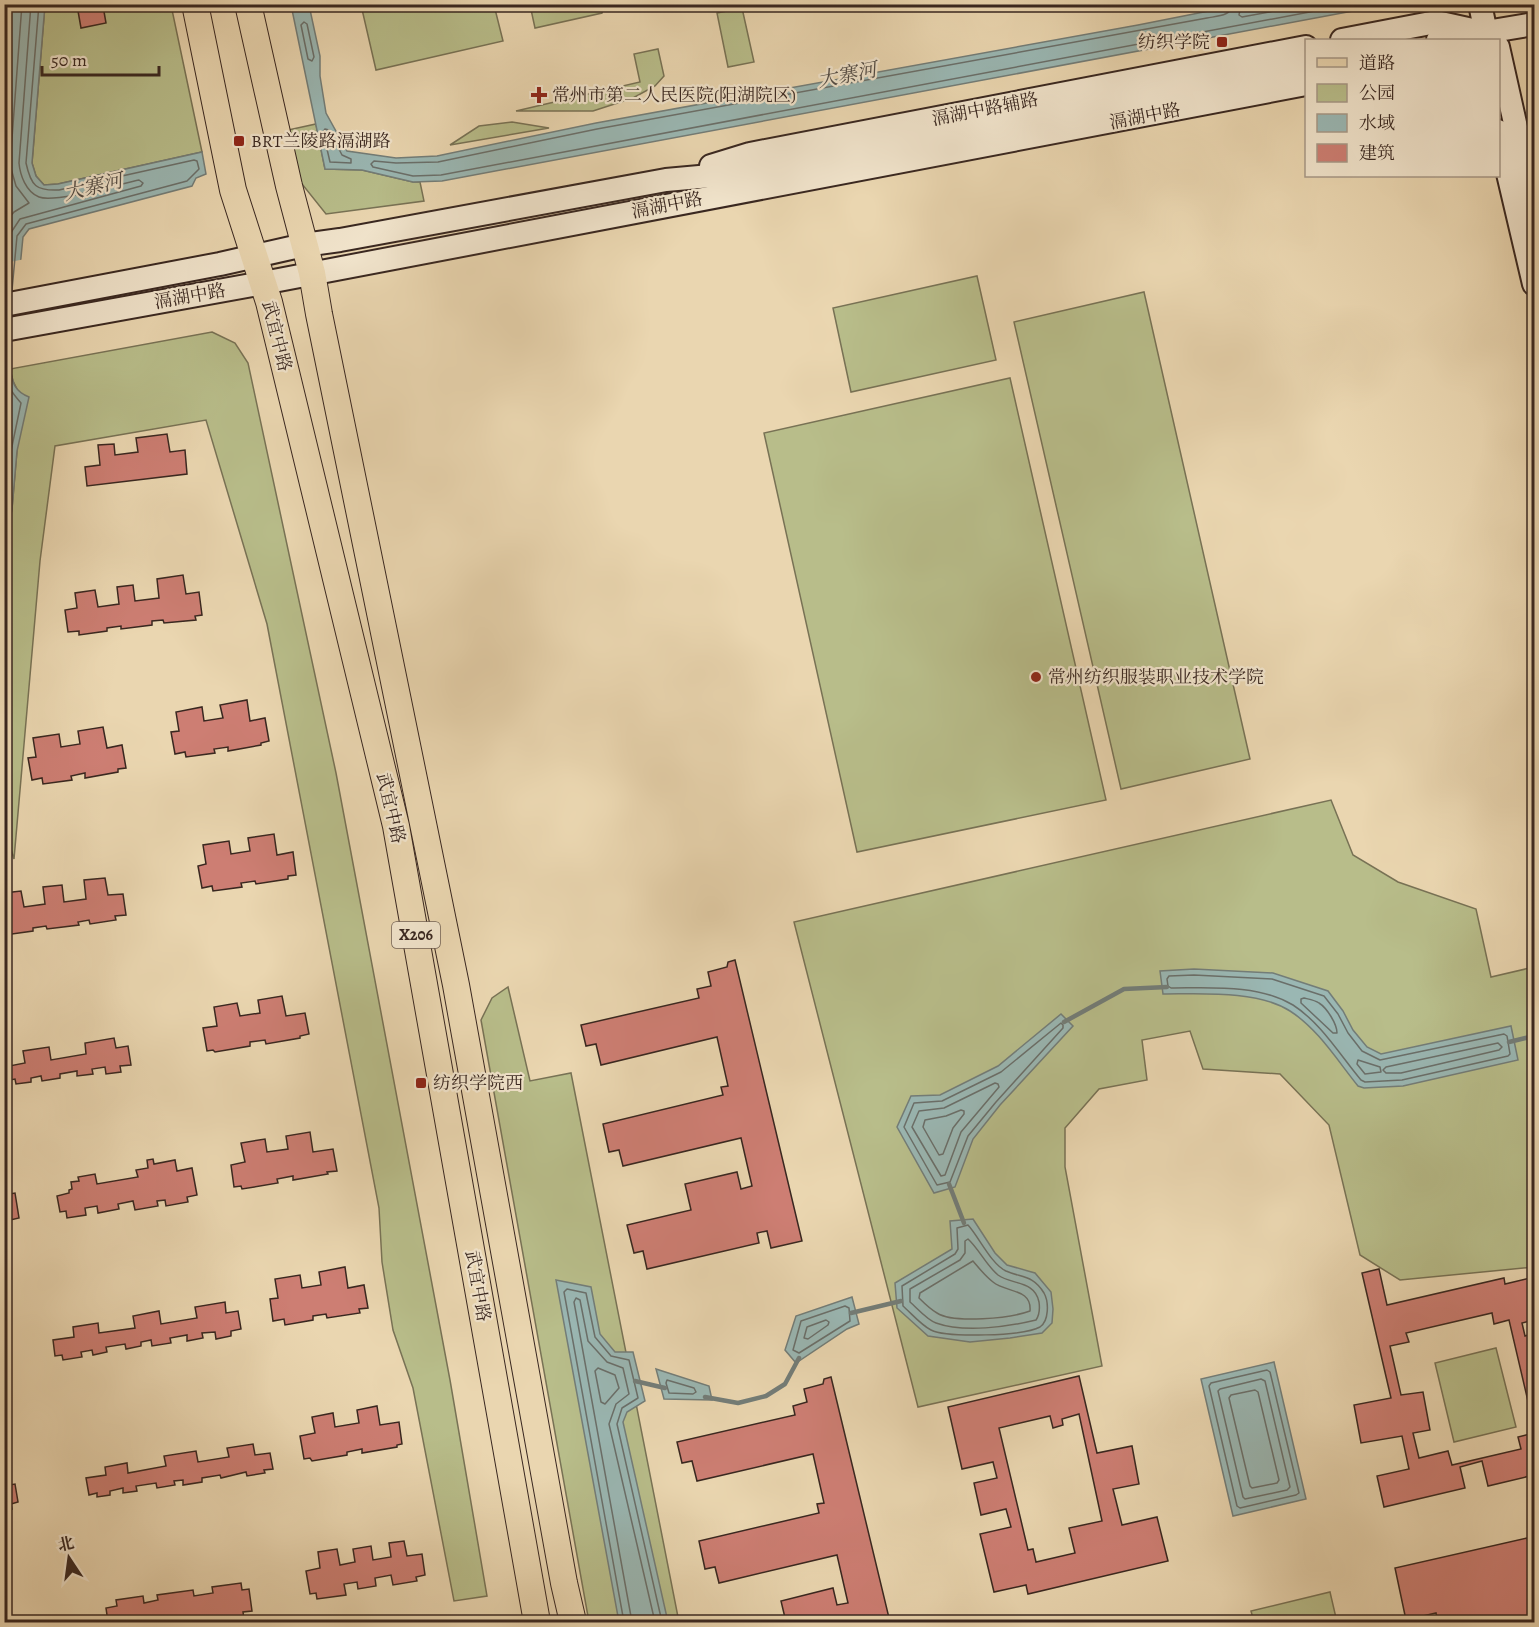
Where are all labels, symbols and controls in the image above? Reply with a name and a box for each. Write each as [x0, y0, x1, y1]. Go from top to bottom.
place label: 纺织学院 [1138, 30, 1210, 54]
marker: 纺织学院 [1215, 35, 1229, 49]
scale bar [42, 39, 159, 77]
legend [1305, 39, 1500, 177]
text: 50 m [51, 48, 87, 72]
text: 道路 [1359, 51, 1395, 75]
water label: 大寨河 [815, 55, 882, 94]
text: 公园 [1359, 81, 1395, 105]
place label: 常州市第二人民医院(阳湖院区) [552, 83, 796, 107]
marker: 常州市第二人民医院(阳湖院区) [530, 86, 548, 104]
street label: 滆湖中路辅路 [930, 87, 1040, 131]
street label: 滆湖中路 [1107, 97, 1183, 135]
text: 水域 [1359, 111, 1395, 135]
place label: BRT兰陵路滆湖路 [251, 129, 391, 153]
marker: BRT兰陵路滆湖路 [232, 134, 246, 148]
text: 建筑 [1359, 141, 1395, 165]
water label: 大寨河 [61, 166, 128, 207]
street label: 滆湖中路 [629, 186, 705, 224]
street label: 滆湖中路 [152, 278, 228, 314]
street label: 武宜中路 [257, 298, 297, 374]
place label: 常州纺织服装职业技术学院 [1048, 665, 1264, 689]
marker: 常州纺织服装职业技术学院 [1029, 670, 1043, 684]
street label: 武宜中路 [371, 770, 411, 846]
road number: X206 [392, 922, 440, 948]
place label: 纺织学院西 [433, 1071, 523, 1095]
marker: 纺织学院西 [414, 1076, 428, 1090]
street label: 武宜中路 [460, 1248, 496, 1324]
north arrow [39, 1528, 99, 1588]
text: 北 [56, 1532, 76, 1557]

